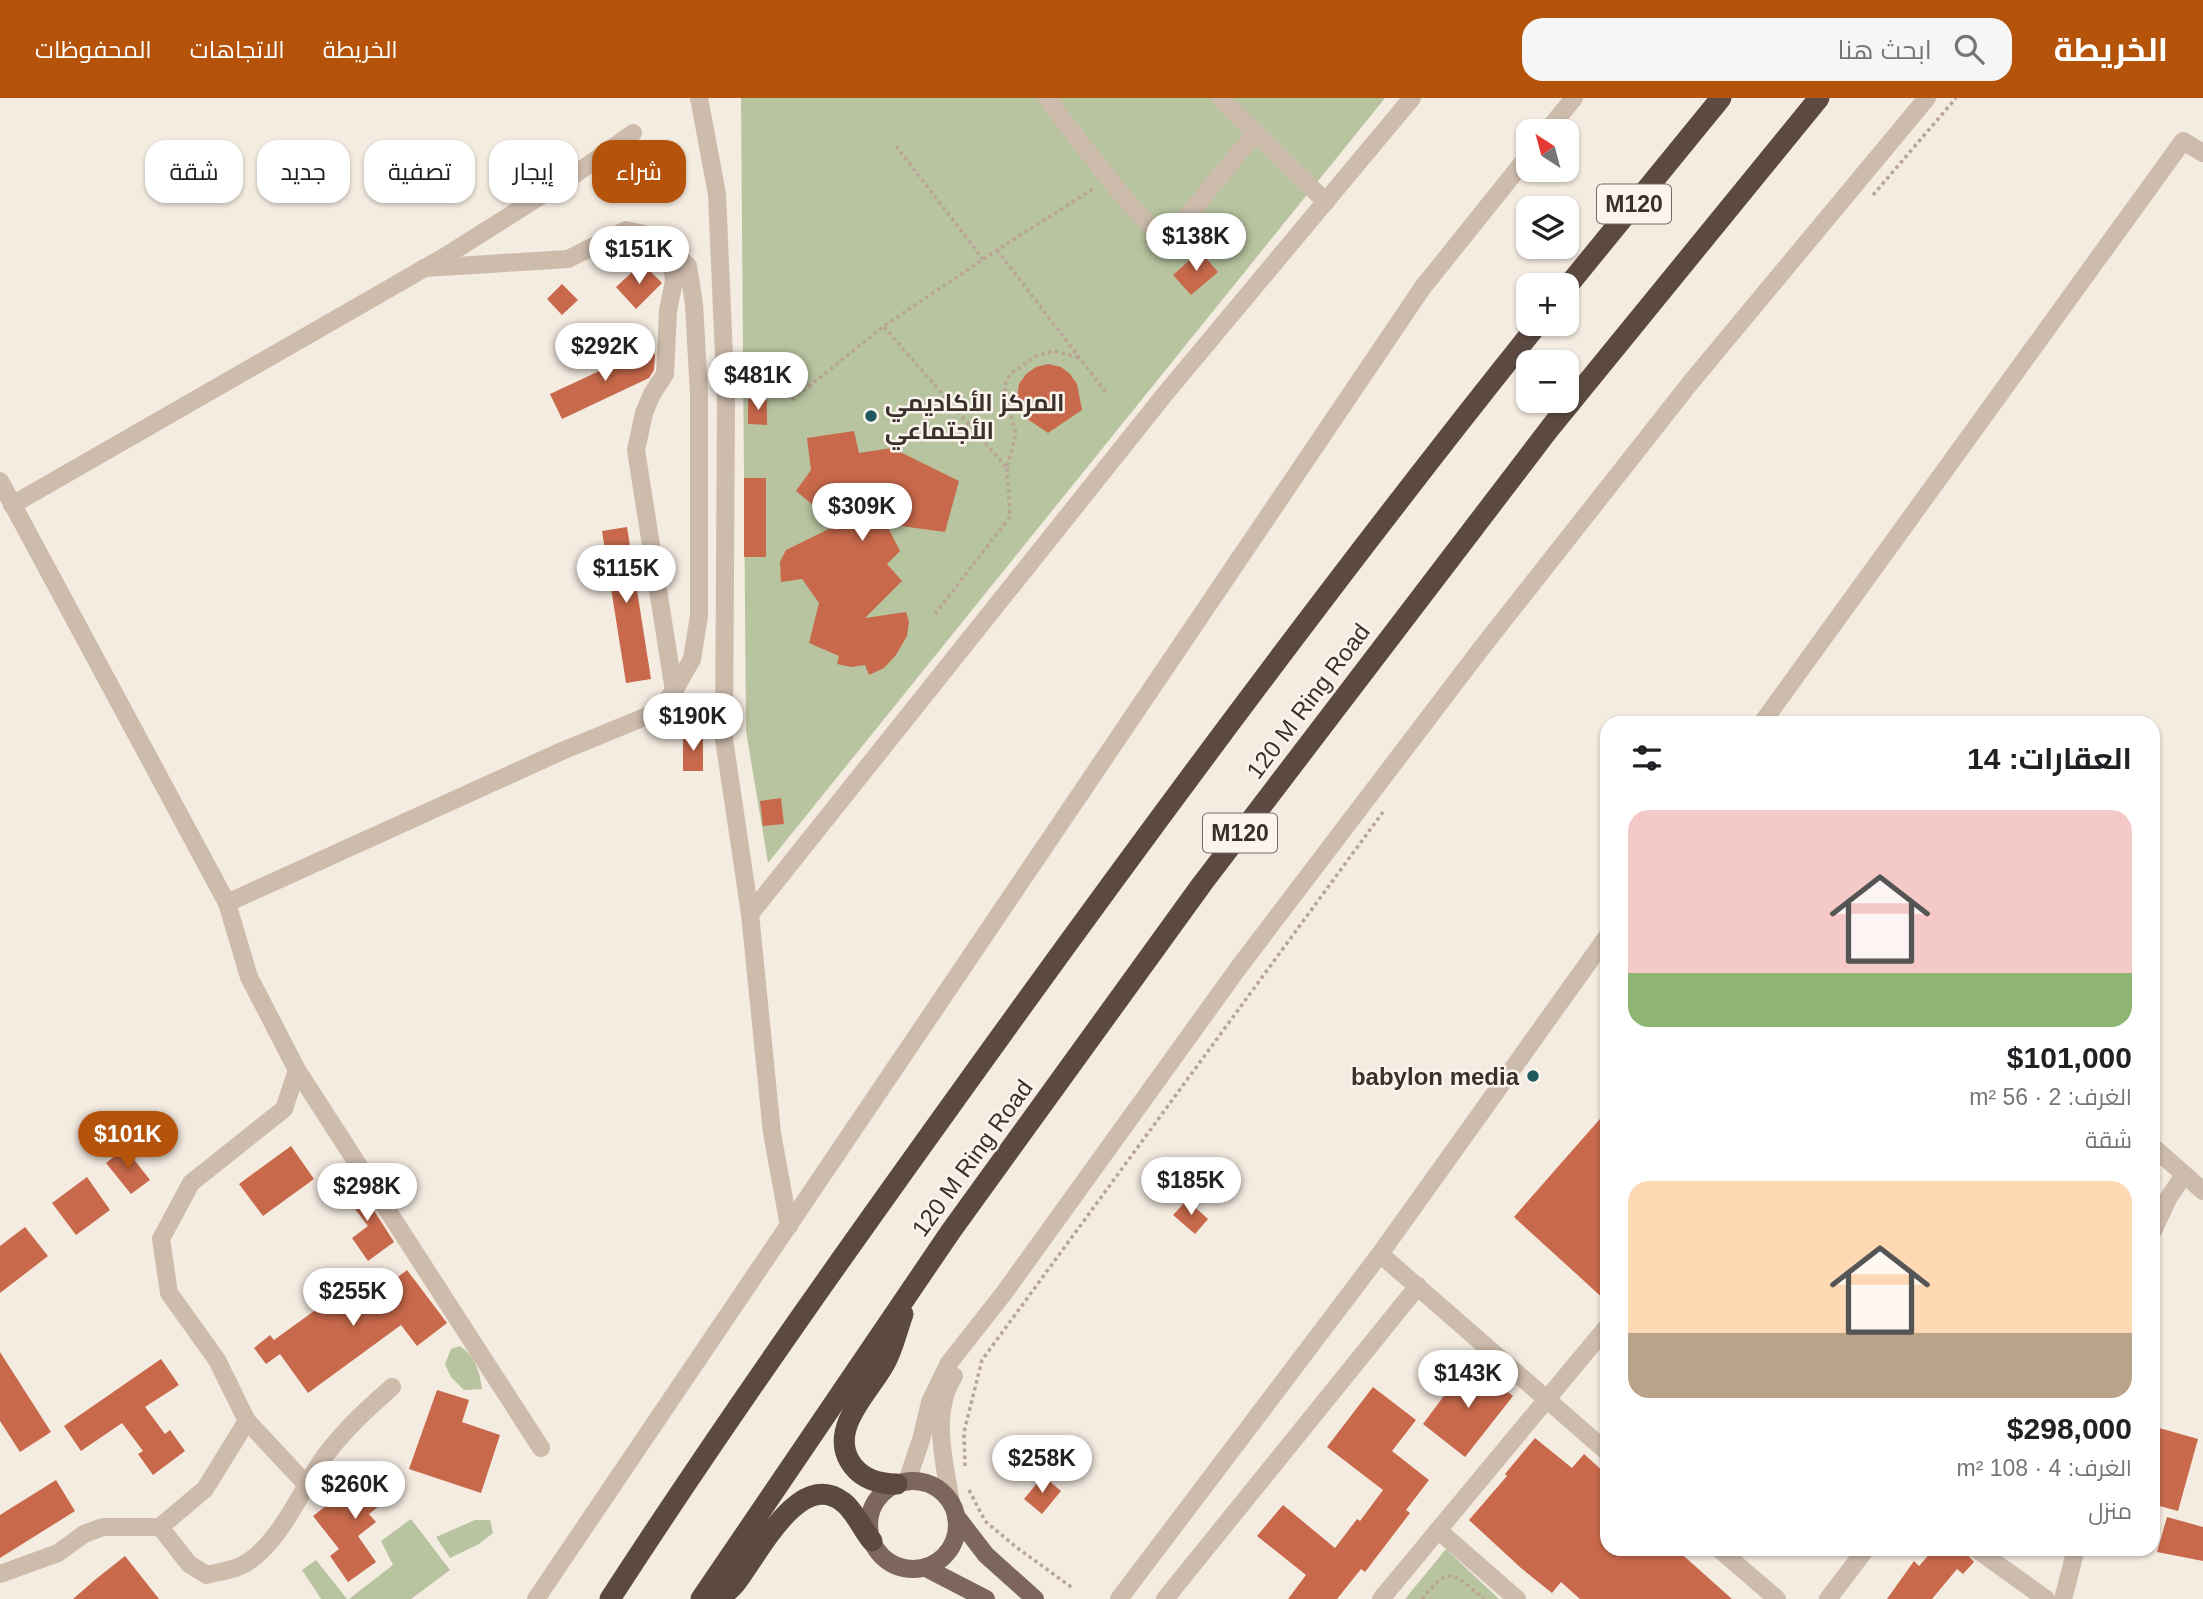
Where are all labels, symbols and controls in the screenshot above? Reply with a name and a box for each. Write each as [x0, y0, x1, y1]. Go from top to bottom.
search box [1522, 18, 2012, 81]
icon: search [1950, 30, 1988, 68]
text: الخريطة [2054, 31, 2168, 68]
text: ابحث هنا [1838, 35, 1932, 65]
text: المحفوظات [35, 36, 152, 63]
text: الاتجاهات [190, 36, 285, 63]
text: الخريطة [323, 36, 398, 63]
north arrow [1516, 119, 1578, 182]
map controls [1516, 119, 1579, 413]
chip: شقة [145, 140, 243, 203]
chip: جديد [257, 140, 350, 203]
chip: تصفية [364, 140, 475, 203]
chip: إيجار [489, 140, 578, 203]
chip: شراء [592, 140, 686, 203]
road number: M120 [1597, 184, 1671, 223]
button: layers [1516, 196, 1579, 259]
pin: $138K [1147, 214, 1245, 273]
text: $138K [1162, 223, 1230, 249]
pin: $151K [590, 226, 688, 286]
text: $151K [605, 236, 673, 262]
button: + [1516, 273, 1579, 336]
pin: $292K [556, 324, 654, 383]
text: $292K [571, 333, 639, 359]
button: − [1516, 350, 1579, 413]
pin: $481K [709, 352, 807, 412]
text: $481K [724, 362, 792, 388]
place label: المركز الأكاديمي الأجتماعي [885, 389, 1065, 450]
marker: المركز الأكاديمي الأجتماعي [863, 408, 879, 424]
pin: $309K [813, 484, 911, 543]
text: $309K [828, 493, 896, 519]
pin: $115K [577, 546, 675, 605]
text: $115K [593, 555, 659, 581]
street label: 120 M Ring Road [1241, 618, 1375, 784]
pin: $190K [644, 694, 742, 753]
text: $190K [659, 703, 727, 729]
icon: filters [1628, 739, 1666, 777]
text: العقارات: 14 [1967, 742, 2132, 775]
road number: M120 [1203, 814, 1277, 852]
icon: home [1817, 856, 1943, 982]
text: $101,000 [2007, 1041, 2132, 1074]
place label: babylon media [1351, 1063, 1520, 1090]
marker: babylon media [1525, 1068, 1541, 1084]
street label: 120 M Ring Road [906, 1075, 1038, 1241]
text: الغرف: 2 · 56 m² [1969, 1084, 2132, 1110]
pin: $101K [79, 1112, 177, 1171]
text: $101K [94, 1121, 162, 1147]
text: شقة [2085, 1127, 2132, 1153]
pin: $185K [1142, 1158, 1240, 1217]
pin: $298K [318, 1164, 416, 1223]
text: $185K [1157, 1167, 1225, 1193]
text: $298K [333, 1173, 401, 1199]
icon: home [1817, 1227, 1943, 1353]
pin: $255K [304, 1268, 402, 1328]
text: $255K [319, 1278, 387, 1304]
pin: $143K [1419, 1350, 1517, 1410]
text: $143K [1434, 1360, 1502, 1386]
text: $298,000 [2007, 1412, 2132, 1445]
pin: $258K [993, 1436, 1091, 1495]
text: $258K [1008, 1445, 1076, 1471]
text: الغرف: 4 · 108 m² [1957, 1455, 2132, 1481]
pin: $260K [306, 1462, 404, 1521]
text: $260K [321, 1471, 389, 1497]
text: منزل [2088, 1498, 2132, 1524]

